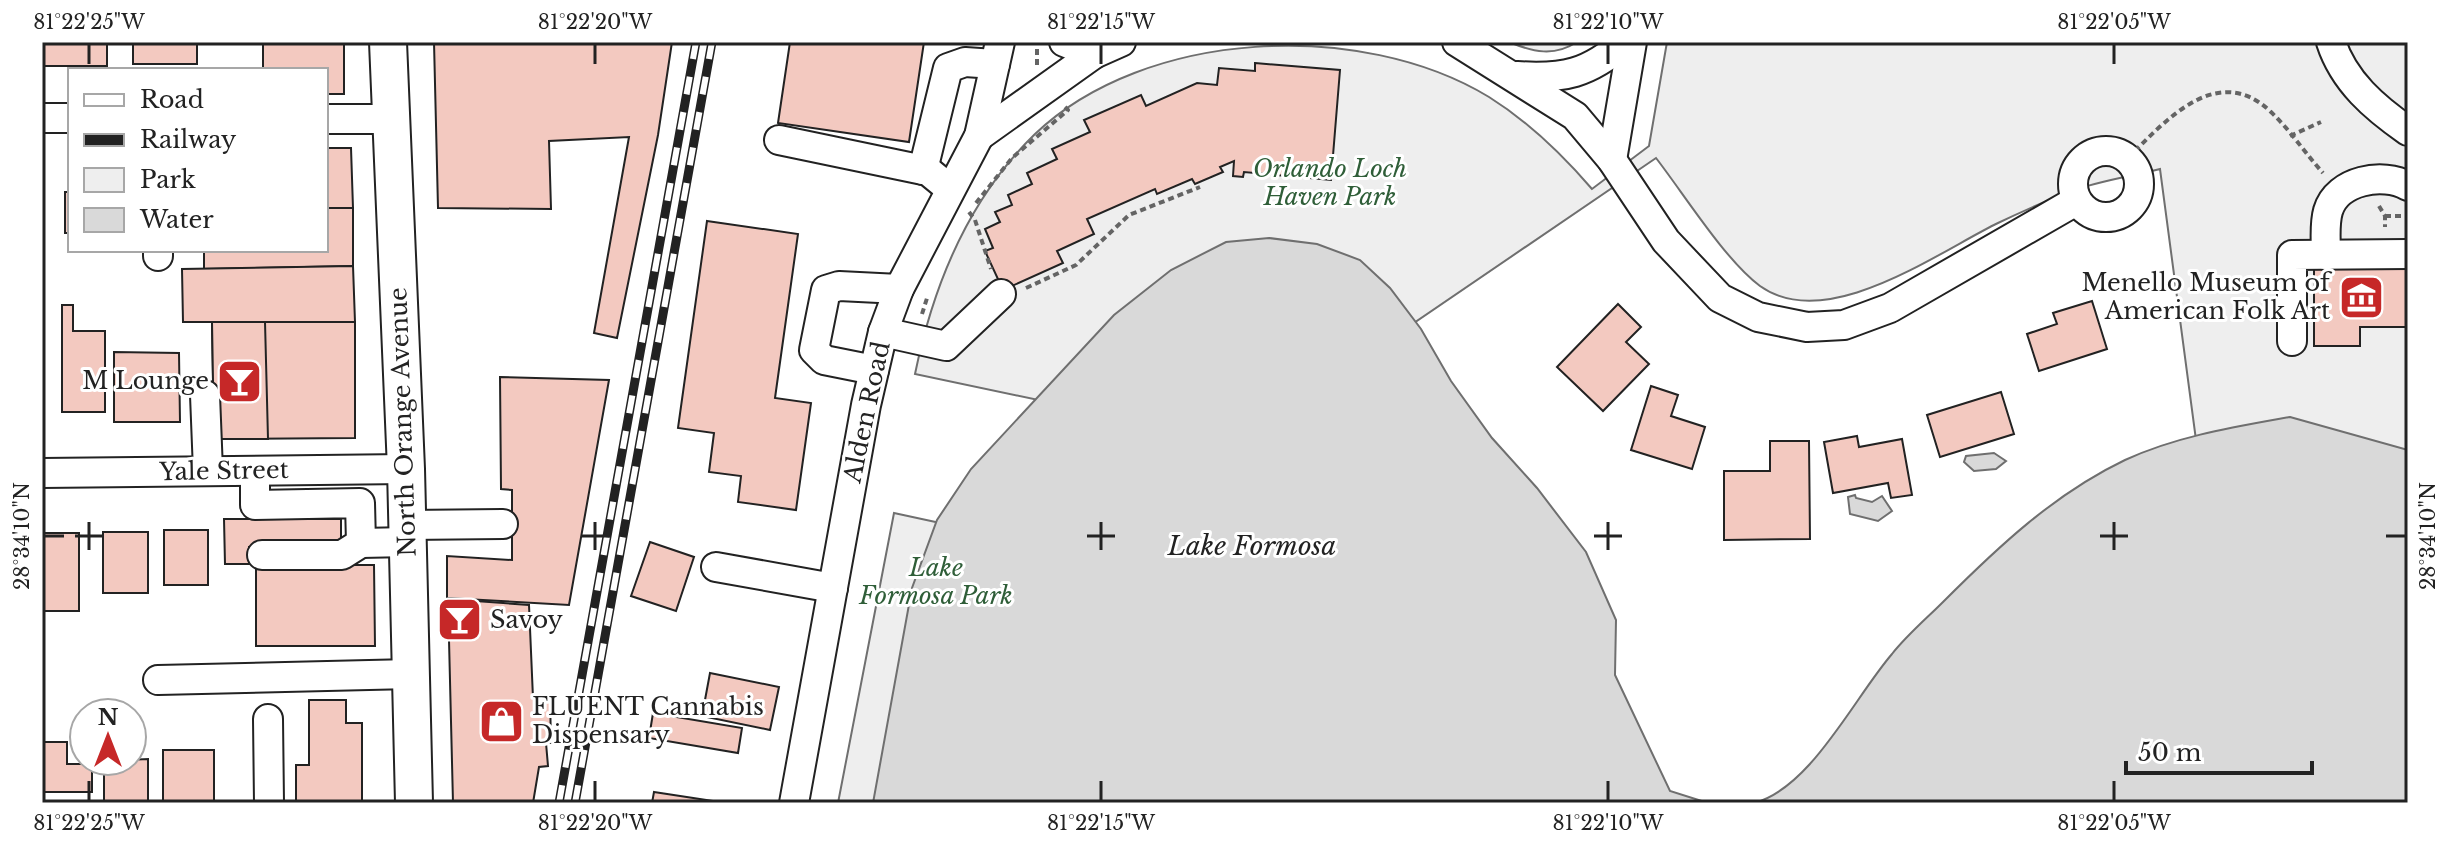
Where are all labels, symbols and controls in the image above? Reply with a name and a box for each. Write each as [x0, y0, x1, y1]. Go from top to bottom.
text: 81°22'25"W [33, 10, 145, 34]
text: 81°22'20"W [538, 10, 653, 34]
text: 81°22'15"W [1047, 10, 1155, 34]
text: 81°22'10"W [1553, 10, 1664, 34]
text: 81°22'05"W [2057, 10, 2171, 34]
legend [68, 68, 328, 252]
text: Road [140, 85, 204, 114]
text: Railway [140, 125, 237, 154]
park label: Orlando Loch Haven Park [1253, 154, 1407, 211]
text: Park [140, 165, 196, 194]
text: Water [139, 205, 214, 234]
place label: Menello Museum of American Folk Art [2082, 268, 2333, 325]
museum icon: Menello Museum of American Folk Art [2337, 273, 2385, 321]
street label: North Orange Avenue [383, 287, 422, 557]
street label: Alden Road [837, 339, 896, 486]
bar icon: M Lounge [216, 357, 264, 405]
place label: M Lounge [82, 366, 209, 395]
street label: Yale Street [158, 455, 289, 486]
text: 28°34'10"N [10, 482, 34, 590]
text: 28°34'10"N [2416, 482, 2440, 590]
water label: Lake Formosa [1167, 530, 1336, 562]
park label: Lake Formosa Park [858, 553, 1013, 610]
bar icon: Savoy [435, 596, 483, 644]
place label: Savoy [490, 605, 564, 634]
place label: FLUENT Cannabis Dispensary [532, 692, 764, 749]
north arrow [68, 697, 148, 777]
shop icon: FLUENT Cannabis Dispensary [477, 697, 525, 745]
text: N [98, 704, 119, 731]
scale bar [2126, 725, 2312, 775]
text: 50 m [2138, 738, 2202, 767]
text: 81°22'25"W [33, 811, 145, 835]
text: 81°22'20"W [538, 811, 653, 835]
text: 81°22'15"W [1047, 811, 1155, 835]
text: 81°22'10"W [1553, 811, 1664, 835]
text: 81°22'05"W [2057, 811, 2171, 835]

